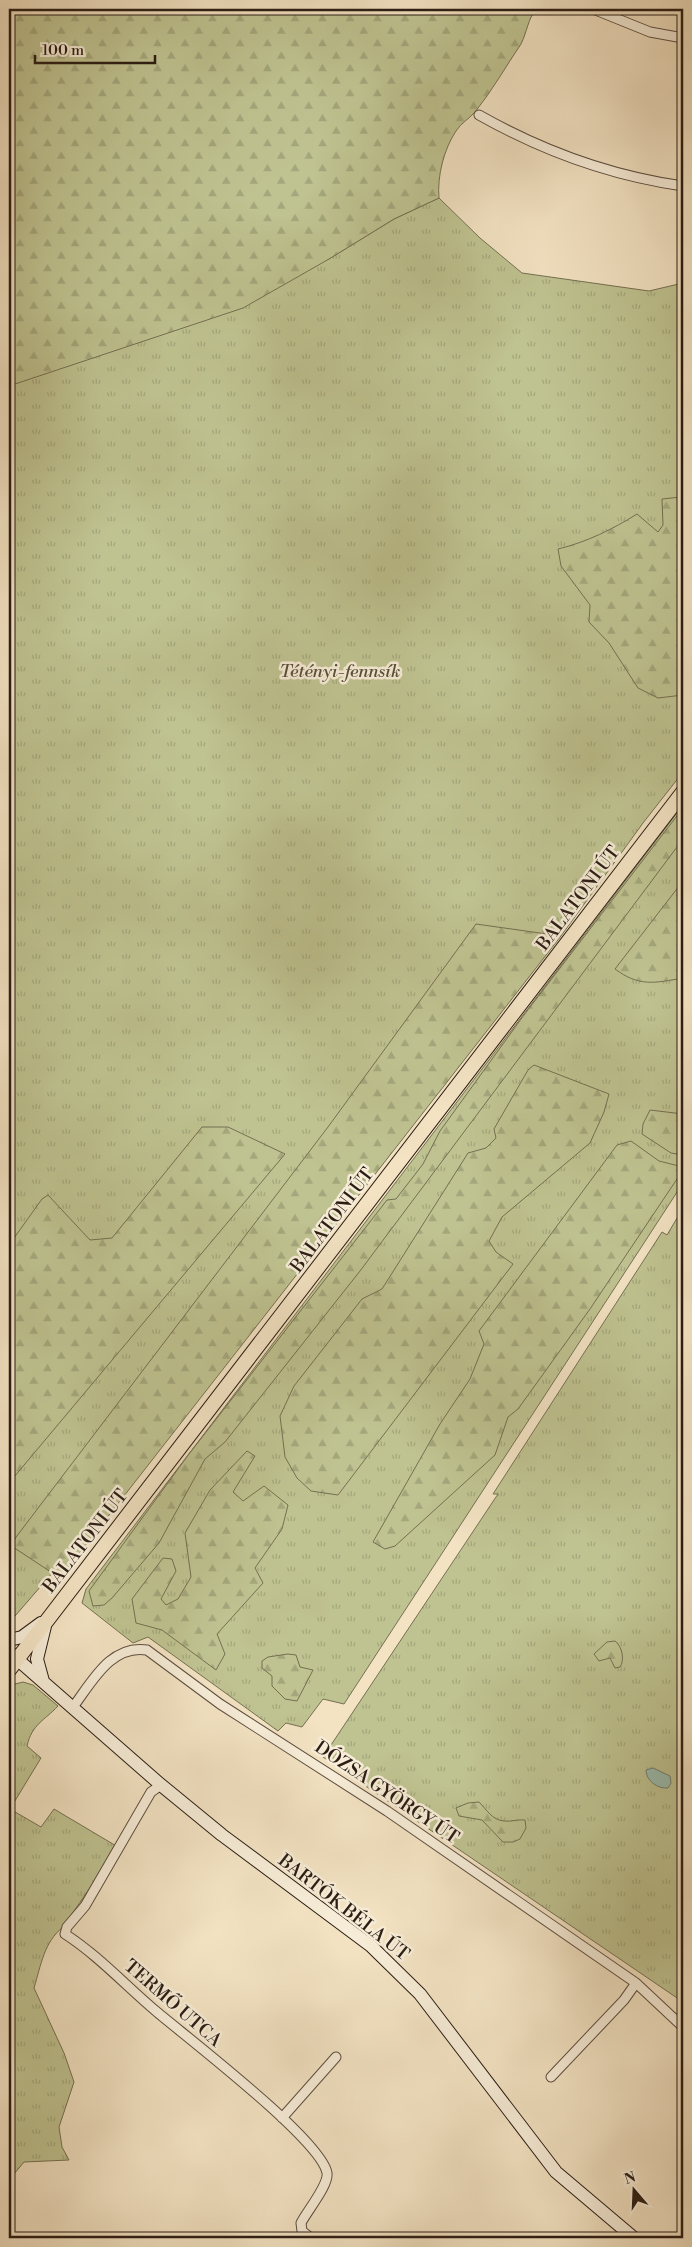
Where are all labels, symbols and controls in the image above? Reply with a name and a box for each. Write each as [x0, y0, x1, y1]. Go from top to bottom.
scale bar [35, 32, 155, 64]
text: 100 m [42, 41, 84, 60]
park label: Tétényi-fennsík [280, 660, 400, 683]
street label: BALATONI ÚT [531, 841, 625, 956]
street label: BALATONI ÚT [285, 1163, 379, 1278]
street label: BALATONI ÚT [37, 1485, 133, 1599]
street label: DÓZSA GYÖRGY ÚT [310, 1736, 464, 1849]
street label: BARTÓK BÉLA ÚT [273, 1848, 414, 1966]
street label: TERMŐ UTCA [119, 1955, 227, 2053]
north arrow [610, 2164, 660, 2214]
text: N [622, 2168, 638, 2189]

